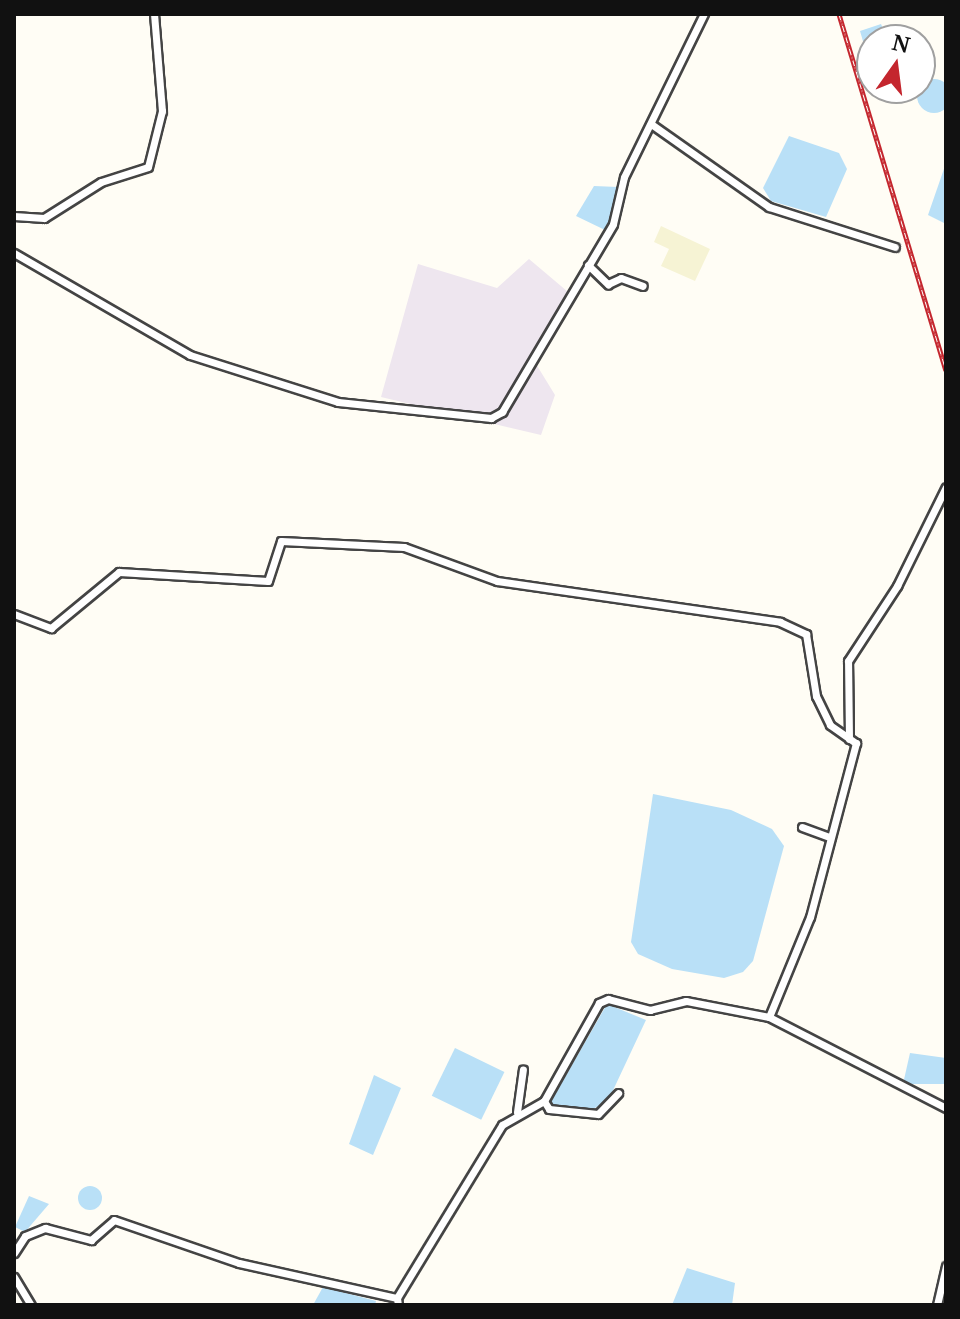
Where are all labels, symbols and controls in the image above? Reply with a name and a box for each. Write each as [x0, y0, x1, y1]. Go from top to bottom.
north arrow [856, 24, 936, 104]
text: N [889, 26, 913, 59]

